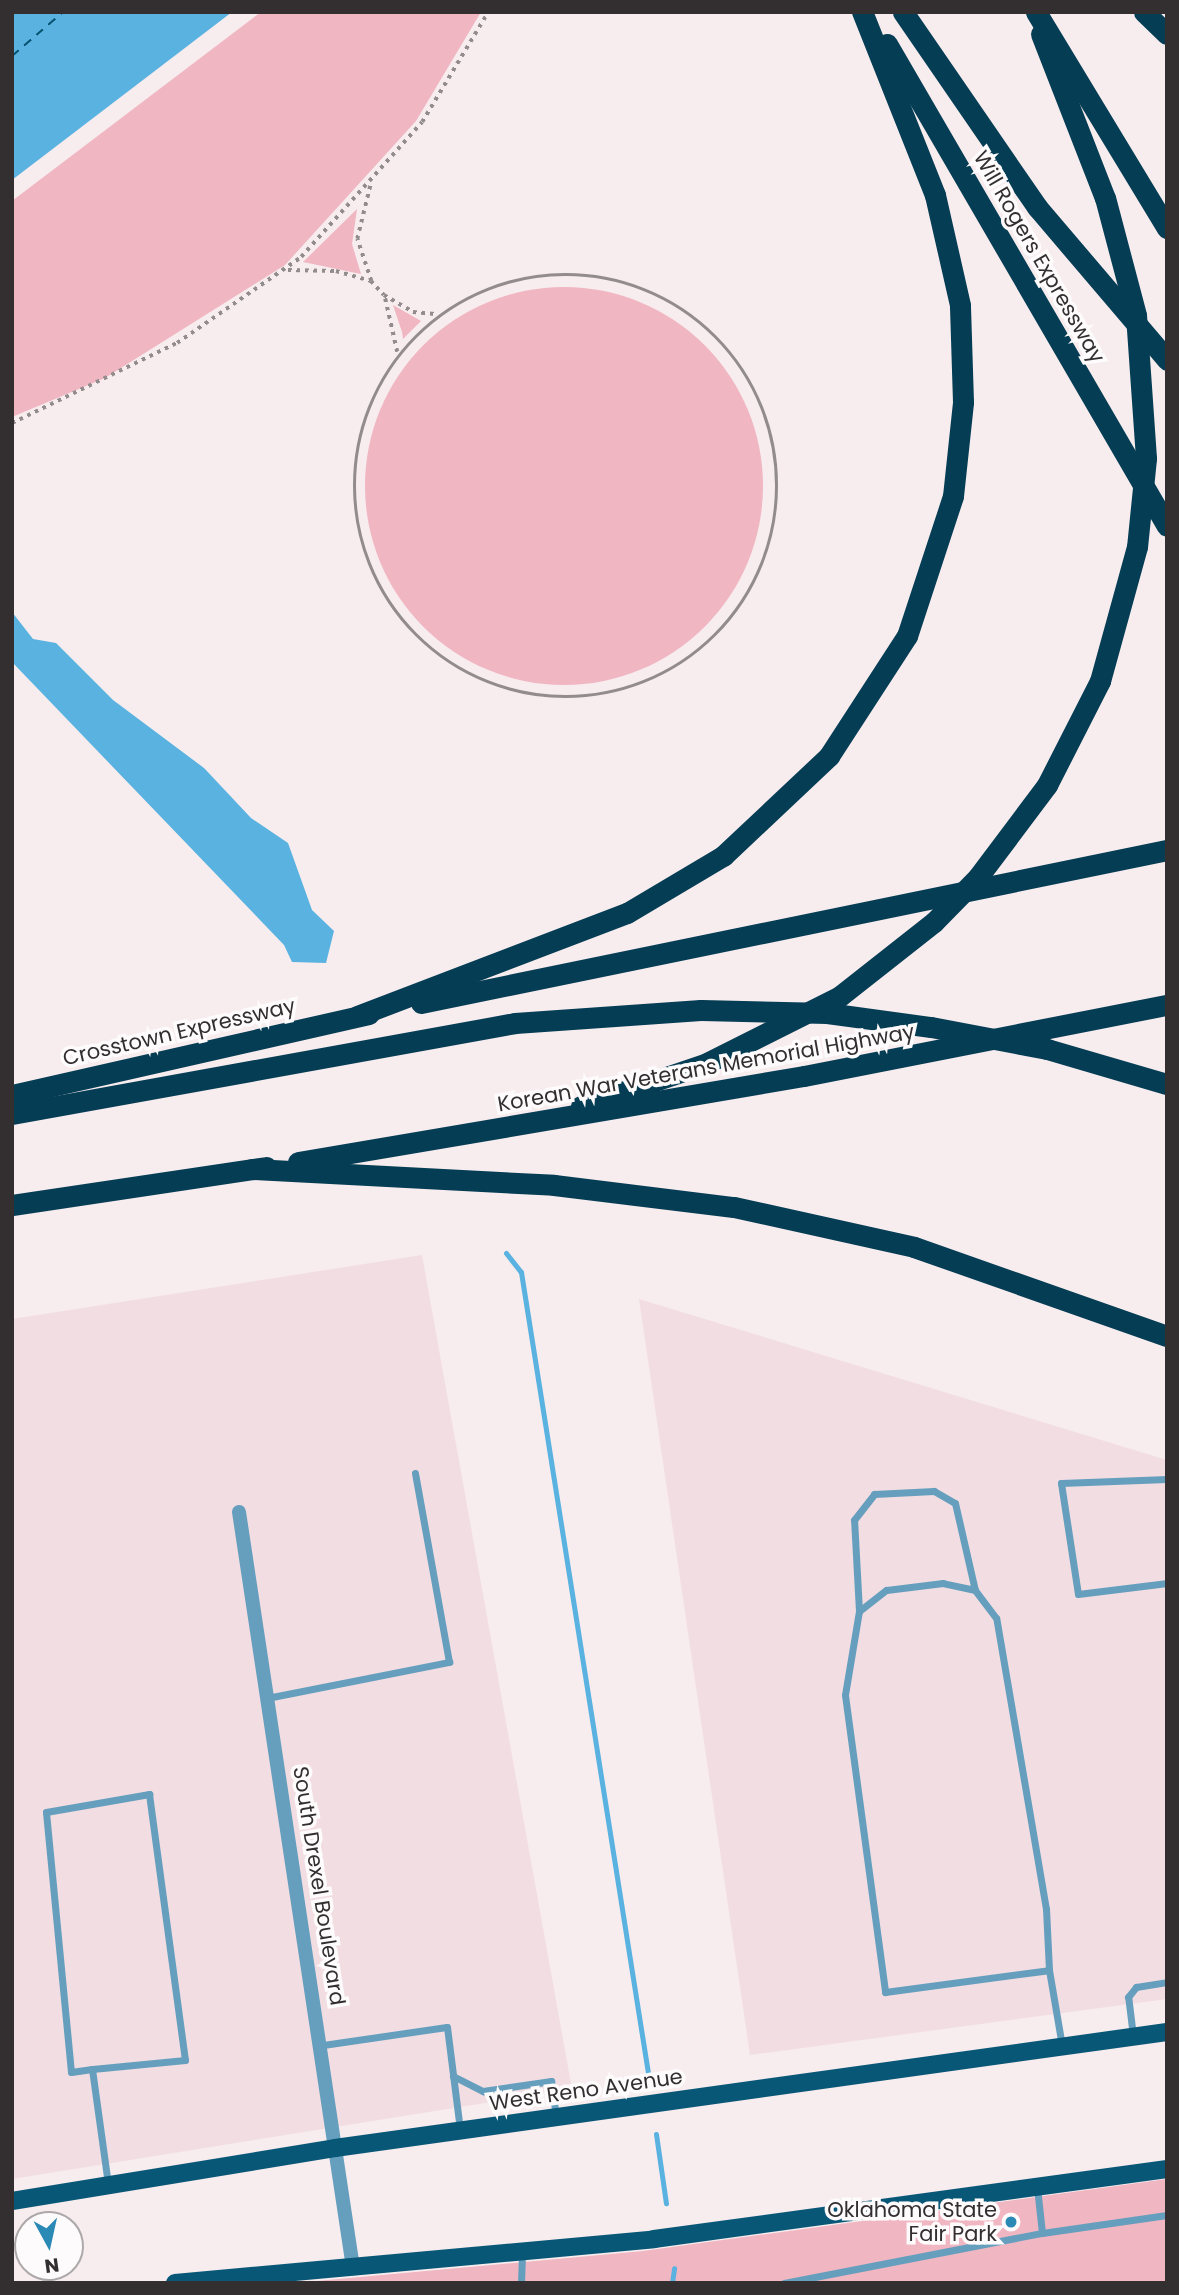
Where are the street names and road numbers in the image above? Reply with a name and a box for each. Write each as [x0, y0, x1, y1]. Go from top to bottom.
street label: Will Rogers Expressway [968, 147, 1110, 367]
street label: Crosstown Expressway [60, 993, 298, 1071]
street label: Korean War Veterans Memorial Highway [496, 1019, 916, 1117]
street label: South Drexel Boulevard [288, 1765, 350, 2007]
street label: West Reno Avenue [488, 2064, 684, 2116]

